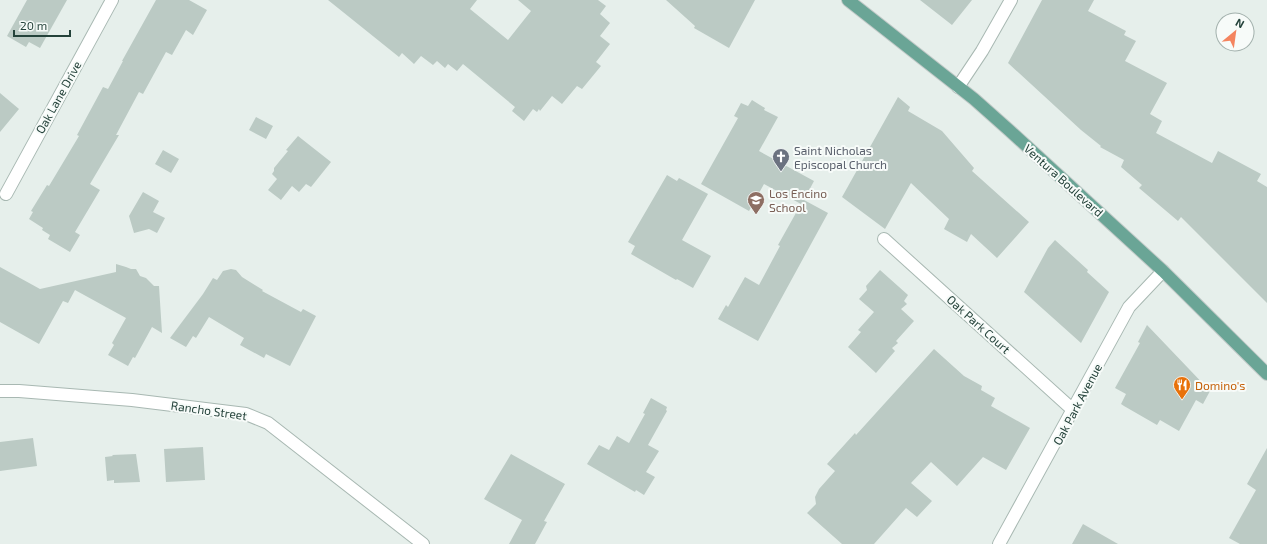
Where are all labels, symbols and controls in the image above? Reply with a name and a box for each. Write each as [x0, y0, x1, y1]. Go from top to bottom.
scale bar [14, 12, 70, 38]
north arrow [1215, 12, 1255, 52]
text: N [1233, 15, 1247, 30]
text: 20 m [20, 18, 47, 32]
street label: Oak Lane Drive [32, 58, 84, 136]
street label: Ventura Boulevard [1022, 141, 1106, 219]
place label: Saint Nicholas Episcopal Church [794, 143, 887, 171]
church icon: Saint Nicholas Episcopal Church [771, 147, 791, 172]
place label: Los Encino School [769, 186, 827, 214]
school or university icon: Los Encino School [746, 190, 766, 215]
street label: Oak Park Court [944, 292, 1014, 356]
street label: Oak Park Avenue [1050, 361, 1104, 447]
restaurant icon: Domino's [1172, 375, 1192, 400]
place label: Domino's [1195, 378, 1245, 392]
street label: Rancho Street [170, 398, 248, 422]

